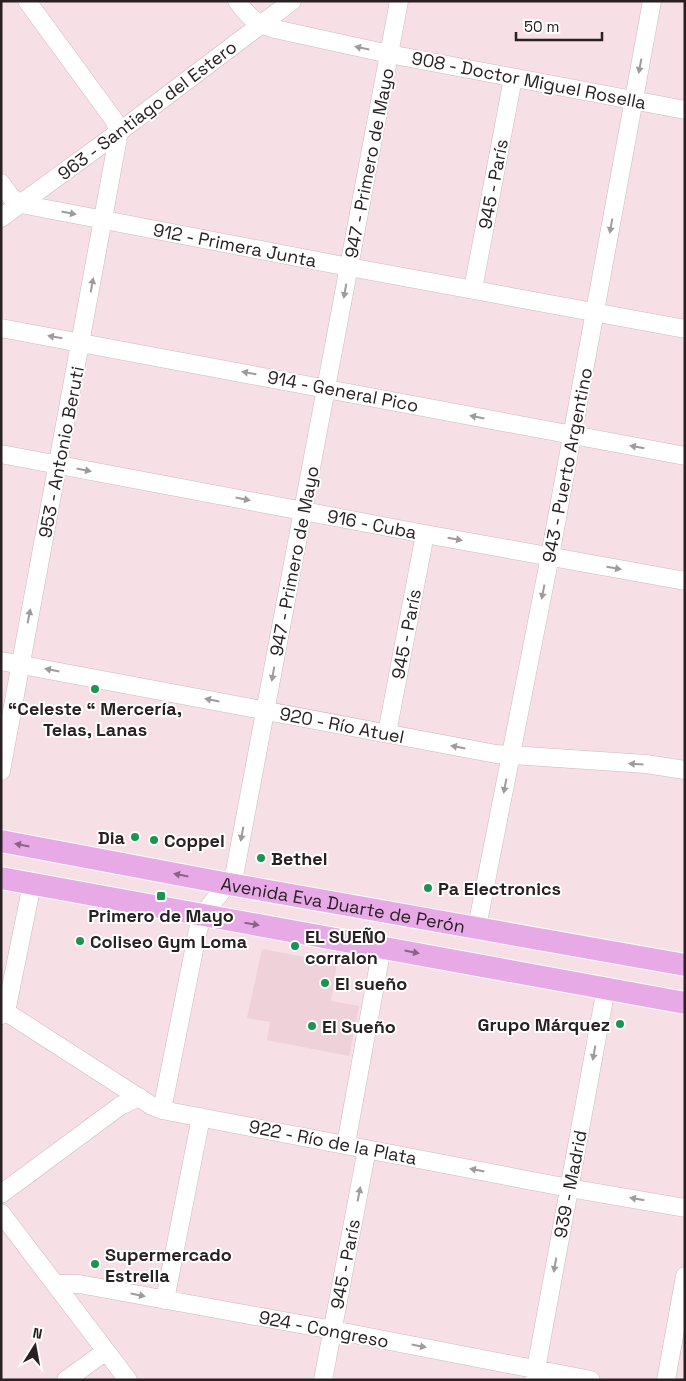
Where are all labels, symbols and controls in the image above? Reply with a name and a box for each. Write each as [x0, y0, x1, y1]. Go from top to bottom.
scale bar [516, 10, 602, 42]
text: 50 m [524, 17, 559, 36]
street label: 963 - Santiago del Estero [53, 35, 241, 185]
one-way arrow [354, 44, 369, 52]
street label: 908 - Doctor Miguel Rosella [410, 46, 648, 114]
one-way arrow [636, 59, 644, 75]
street label: 947 - Primero de Mayo [339, 66, 399, 260]
street label: 945 - París [473, 137, 513, 231]
one-way arrow [61, 209, 77, 217]
street label: 912 - Primera Junta [151, 218, 319, 272]
one-way arrow [607, 219, 615, 234]
one-way arrow [88, 276, 96, 292]
one-way arrow [340, 284, 348, 300]
one-way arrow [46, 333, 62, 341]
street label: 953 - Antonio Beruti [33, 364, 89, 540]
street label: 914 - General Pico [266, 365, 420, 417]
street label: 943 - Puerto Argentino [537, 366, 597, 564]
one-way arrow [240, 369, 256, 377]
one-way arrow [470, 413, 485, 421]
one-way arrow [629, 443, 644, 451]
street label: 947 - Primero de Mayo [264, 464, 324, 658]
one-way arrow [76, 466, 92, 474]
one-way arrow [236, 496, 252, 504]
street label: 916 - Cuba [325, 504, 419, 544]
one-way arrow [447, 536, 463, 544]
one-way arrow [607, 564, 622, 572]
one-way arrow [538, 585, 546, 601]
street label: 945 - París [386, 587, 426, 681]
one-way arrow [26, 608, 34, 624]
one-way arrow [44, 666, 60, 674]
one-way arrow [269, 667, 277, 682]
marker: “Celeste “ Mercería, Telas, Lanas [89, 683, 101, 695]
one-way arrow [204, 696, 220, 704]
place label: “Celeste “ Mercería, Telas, Lanas [8, 697, 182, 741]
street label: 920 - Río Atuel [278, 702, 406, 748]
one-way arrow [450, 743, 465, 751]
one-way arrow [628, 759, 644, 767]
one-way arrow [500, 779, 508, 795]
place label: Dia [98, 826, 126, 849]
one-way arrow [238, 826, 246, 842]
place label: Coppel [164, 829, 225, 852]
marker: Dia [129, 831, 141, 843]
marker: Coppel [148, 834, 160, 846]
one-way arrow [13, 840, 29, 848]
place label: Bethel [271, 847, 328, 870]
marker: Bethel [255, 852, 267, 864]
one-way arrow [173, 870, 189, 878]
street label: Avenida Eva Duarte de Perón [219, 871, 467, 937]
place label: Pa Electronics [438, 877, 561, 900]
marker: Pa Electronics [422, 882, 434, 894]
marker: Primero de Mayo [155, 890, 167, 902]
place label: Primero de Mayo [88, 904, 234, 927]
one-way arrow [244, 920, 260, 928]
place label: EL SUEÑO corralon [305, 925, 386, 969]
place label: Coliseo Gym Loma [90, 930, 248, 953]
marker: Coliseo Gym Loma [74, 935, 86, 947]
marker: EL SUEÑO corralon [289, 940, 301, 952]
one-way arrow [404, 949, 420, 957]
place label: El sueño [335, 972, 407, 995]
marker: El sueño [319, 977, 331, 989]
place label: Grupo Márquez [478, 1013, 610, 1036]
place label: El Sueño [322, 1015, 396, 1038]
marker: Grupo Márquez [614, 1018, 626, 1030]
marker: El Sueño [306, 1020, 318, 1032]
one-way arrow [590, 1046, 598, 1061]
street label: 922 - Río de la Plata [247, 1114, 419, 1170]
street label: 939 - Madrid [548, 1128, 592, 1240]
one-way arrow [469, 1166, 485, 1174]
one-way arrow [355, 1186, 363, 1202]
one-way arrow [628, 1195, 644, 1203]
street label: 945 - París [325, 1217, 365, 1311]
place label: Supermercado Estrella [105, 1243, 232, 1287]
one-way arrow [551, 1257, 559, 1272]
marker: Supermercado Estrella [89, 1258, 101, 1270]
one-way arrow [131, 1291, 146, 1299]
street label: 924 - Congreso [257, 1305, 391, 1353]
north arrow [10, 1321, 60, 1371]
text: N [31, 1324, 44, 1343]
one-way arrow [411, 1343, 427, 1351]

